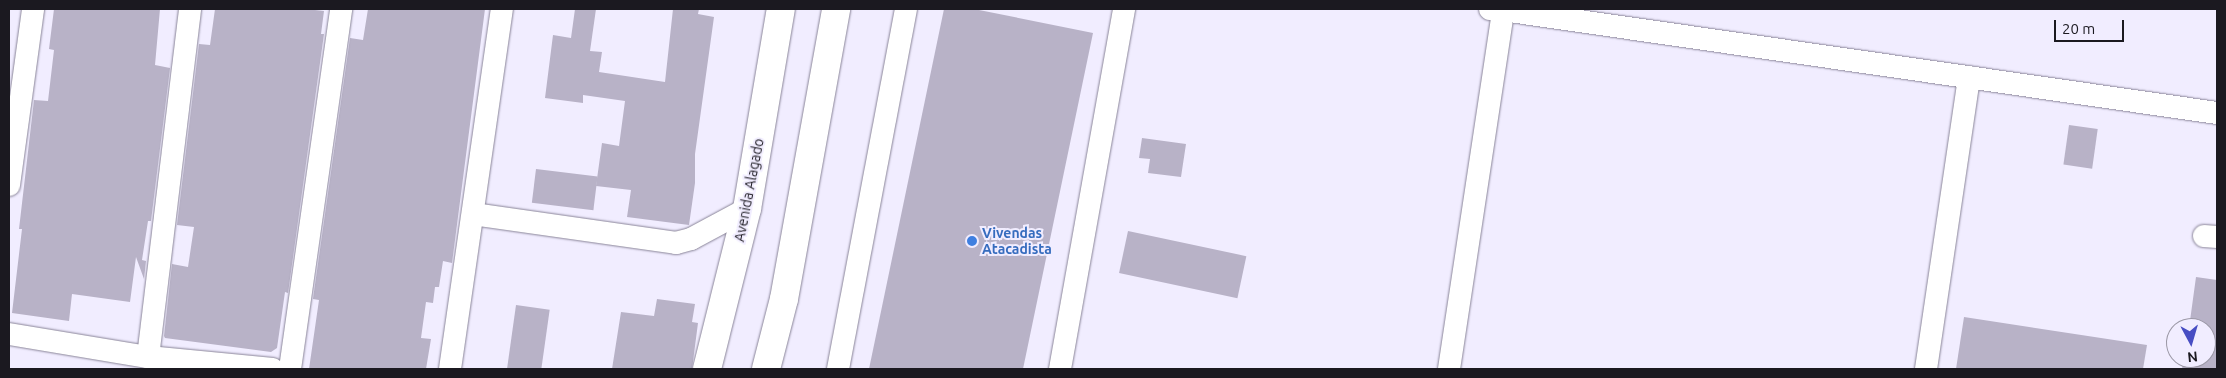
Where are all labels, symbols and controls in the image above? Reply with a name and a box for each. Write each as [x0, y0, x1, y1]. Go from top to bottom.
scale bar [2056, 10, 2126, 42]
text: 20 m [2062, 20, 2095, 37]
street label: Avenida Alagado [731, 137, 767, 243]
place label: Vivendas Atacadista [982, 225, 1052, 258]
marker: Vivendas Atacadista [966, 235, 978, 247]
north arrow [2166, 318, 2216, 368]
text: N [2186, 348, 2199, 365]

